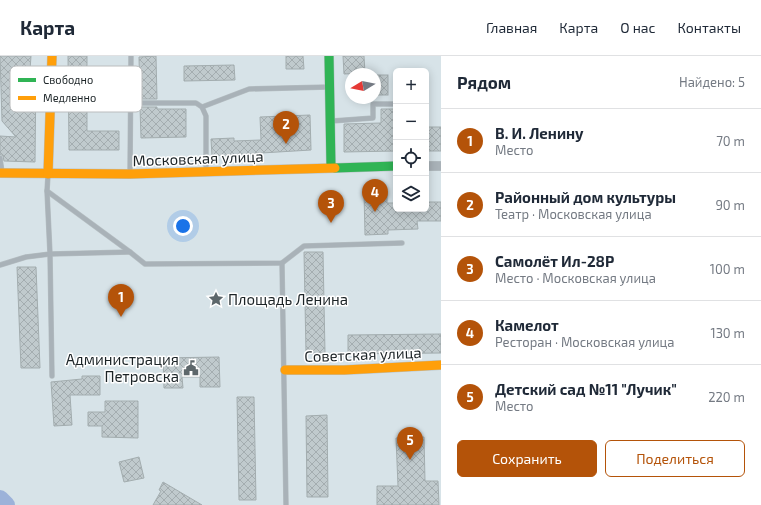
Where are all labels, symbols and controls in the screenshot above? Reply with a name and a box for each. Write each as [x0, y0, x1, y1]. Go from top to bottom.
text: Карта [20, 16, 75, 39]
text: Главная [486, 19, 537, 36]
text: Карта [559, 19, 598, 36]
text: О нас [620, 19, 656, 36]
text: Контакты [678, 19, 741, 36]
legend [10, 66, 142, 112]
north arrow [345, 68, 381, 104]
map controls [393, 68, 429, 212]
button: + [393, 68, 429, 104]
text: Рядом [457, 72, 511, 92]
text: Свободно [43, 73, 93, 86]
text: Найдено: 5 [679, 74, 745, 90]
text: Медленно [43, 91, 96, 104]
button: − [393, 104, 429, 140]
pin: 2 [273, 111, 299, 144]
text: В. И. Ленину [495, 124, 584, 142]
text: 1 [467, 133, 473, 149]
text: 70 m [716, 133, 745, 149]
button: locate [393, 140, 429, 176]
text: Место [495, 142, 534, 158]
street label: Московская улица [132, 147, 264, 170]
button: layers [393, 176, 429, 212]
pin: 4 [362, 179, 388, 212]
text: Районный дом культуры [495, 188, 676, 206]
pin: 3 [318, 190, 344, 223]
text: 2 [466, 197, 474, 213]
text: 90 m [715, 197, 745, 213]
text: Театр · Московская улица [495, 206, 652, 222]
your location [173, 216, 193, 236]
text: Самолёт Ил-28Р [495, 252, 614, 270]
text: 3 [466, 261, 474, 277]
text: 100 m [710, 261, 745, 277]
text: Место · Московская улица [495, 270, 656, 286]
pin: 1 [108, 284, 134, 317]
place icon: Площадь Ленина [207, 290, 225, 308]
place label: Площадь Ленина [228, 290, 348, 308]
text: Камелот [495, 316, 559, 334]
text: 4 [466, 325, 474, 341]
text: 130 m [710, 325, 745, 341]
text: Ресторан · Московская улица [495, 334, 674, 350]
street label: Советская улица [304, 343, 422, 366]
place label: Администрация Петровска [66, 350, 179, 385]
public building icon: Администрация Петровска [182, 359, 200, 377]
text: Детский сад №11 "Лучик" [495, 380, 677, 398]
text: 5 [466, 389, 474, 405]
text: 220 m [708, 389, 745, 405]
text: Место [495, 398, 534, 414]
pin: 5 [397, 427, 423, 460]
button: Сохранить [457, 440, 597, 477]
button: Поделиться [605, 440, 745, 477]

